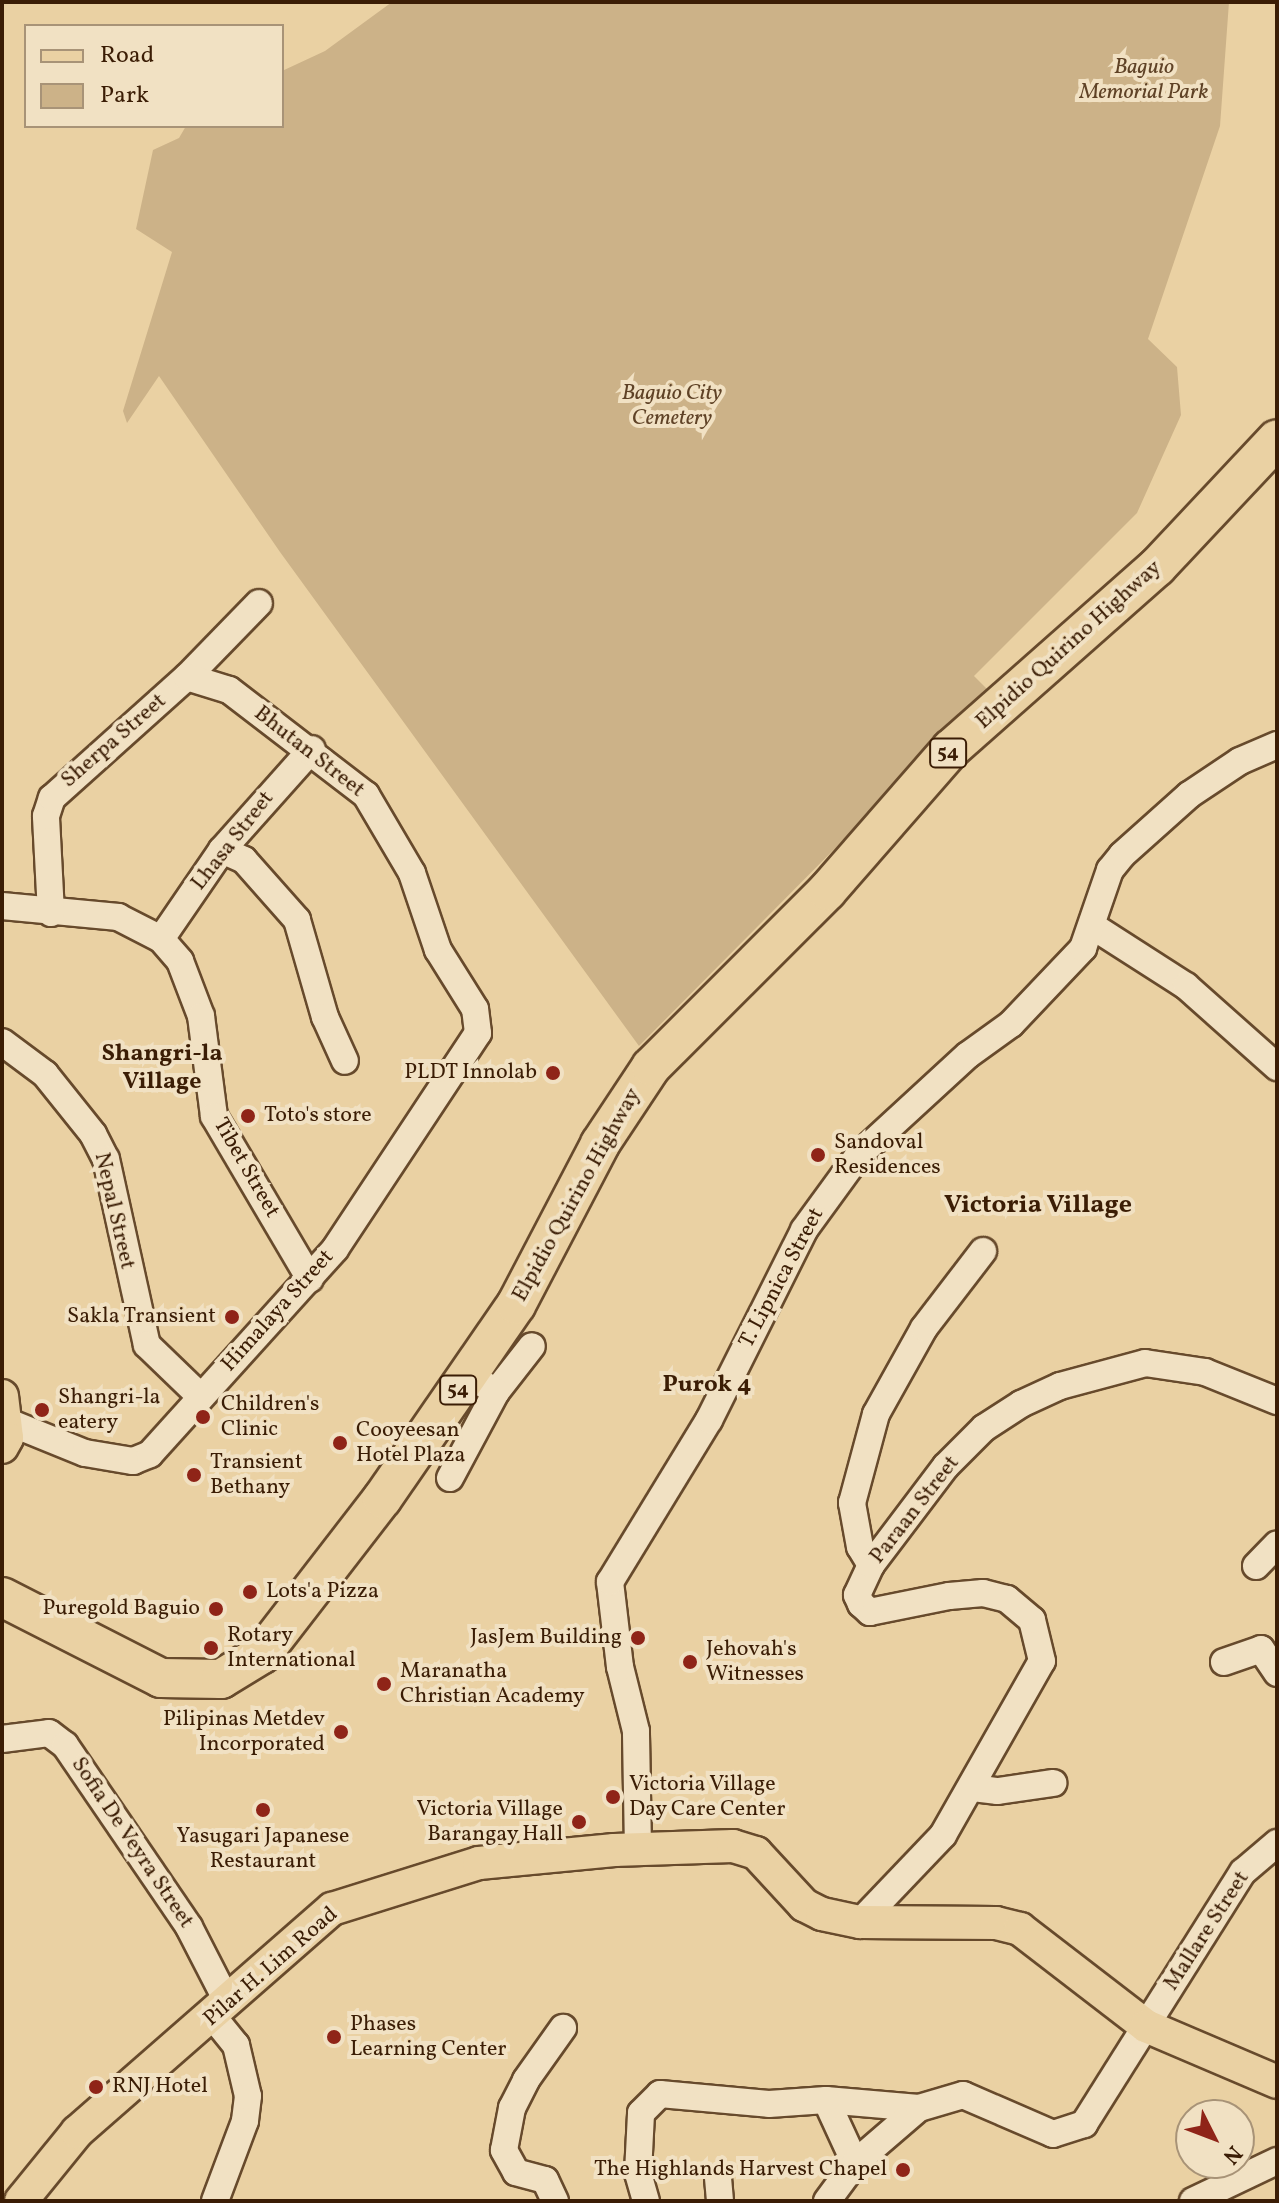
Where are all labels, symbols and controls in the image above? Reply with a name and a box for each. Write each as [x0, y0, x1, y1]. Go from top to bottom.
legend [24, 24, 284, 128]
text: Road [100, 39, 154, 73]
park label: Baguio Memorial Park [1080, 54, 1208, 106]
text: Park [100, 79, 149, 113]
park label: Baguio City Cemetery [622, 380, 722, 432]
street label: Elpidio Quirino Highway [971, 555, 1167, 735]
street label: Sherpa Street [56, 688, 172, 794]
street label: Bhutan Street [248, 701, 370, 803]
road number: 54 [928, 737, 968, 769]
street label: Lhasa Street [186, 786, 280, 896]
district label: Shangri-la Village [101, 1041, 223, 1097]
place label: PLDT Innolab [404, 1060, 537, 1086]
marker: PLDT Innolab [544, 1064, 562, 1082]
street label: Elpidio Quirino Highway [507, 1084, 647, 1306]
place label: Toto's store [264, 1103, 372, 1129]
marker: Toto's store [239, 1107, 257, 1125]
street label: Tibet Street [207, 1113, 285, 1223]
place label: Sandoval Residences [834, 1129, 941, 1180]
marker: Sandoval Residences [809, 1146, 827, 1164]
street label: Nepal Street [88, 1150, 140, 1272]
district label: Victoria Village [944, 1190, 1132, 1222]
street label: T. Lipnica Street [734, 1203, 830, 1353]
street label: Himalaya Street [216, 1244, 340, 1378]
place label: Sakla Transient [66, 1304, 216, 1330]
marker: Sakla Transient [223, 1308, 241, 1326]
district label: Purok 4 [663, 1372, 751, 1400]
road number: 54 [438, 1374, 478, 1406]
place label: Shangri-la eatery [58, 1384, 161, 1436]
place label: Children's Clinic [221, 1391, 320, 1442]
marker: Shangri-la eatery [33, 1401, 51, 1419]
marker: Children's Clinic [192, 1406, 214, 1428]
place label: Cooyeesan Hotel Plaza [356, 1417, 465, 1468]
marker: Cooyeesan Hotel Plaza [331, 1434, 349, 1452]
place label: Transient Bethany [210, 1449, 303, 1500]
street label: Paraan Street [865, 1451, 965, 1569]
marker: Transient Bethany [185, 1466, 203, 1484]
place label: Lots'a Pizza [266, 1579, 379, 1605]
marker: Lots'a Pizza [241, 1583, 259, 1601]
place label: Puregold Baguio [42, 1596, 200, 1622]
marker: Puregold Baguio [207, 1600, 225, 1618]
place label: Rotary International [227, 1622, 356, 1674]
place label: JasJem Building [470, 1625, 622, 1651]
marker: JasJem Building [629, 1629, 647, 1647]
place label: Jehovah's Witnesses [706, 1636, 804, 1688]
marker: Rotary International [202, 1639, 220, 1657]
marker: Jehovah's Witnesses [681, 1653, 699, 1671]
place label: Maranatha Christian Academy [400, 1658, 585, 1710]
marker: Maranatha Christian Academy [375, 1675, 393, 1693]
place label: Pilipinas Metdev Incorporated [163, 1706, 325, 1758]
marker: Pilipinas Metdev Incorporated [332, 1723, 350, 1741]
street label: Sofia De Veyra Street [65, 1752, 199, 1934]
place label: Victoria Village Day Care Center [629, 1771, 786, 1822]
marker: Victoria Village Day Care Center [604, 1788, 622, 1806]
place label: Victoria Village Barangay Hall [416, 1796, 563, 1848]
marker: Yasugari Japanese Restaurant [254, 1801, 272, 1819]
marker: Victoria Village Barangay Hall [570, 1813, 588, 1831]
place label: Yasugari Japanese Restaurant [177, 1823, 349, 1874]
street label: Mallare Street [1159, 1866, 1255, 1996]
street label: Pilar H. Lim Road [198, 1902, 344, 2032]
place label: Phases Learning Center [350, 2011, 507, 2062]
marker: Phases Learning Center [325, 2028, 343, 2046]
place label: RNJ Hotel [112, 2074, 208, 2100]
marker: RNJ Hotel [87, 2078, 105, 2096]
north arrow [1175, 2099, 1255, 2179]
text: N [1215, 2138, 1249, 2170]
place label: The Highlands Harvest Chapel [594, 2157, 887, 2183]
marker: The Highlands Harvest Chapel [894, 2161, 912, 2179]

